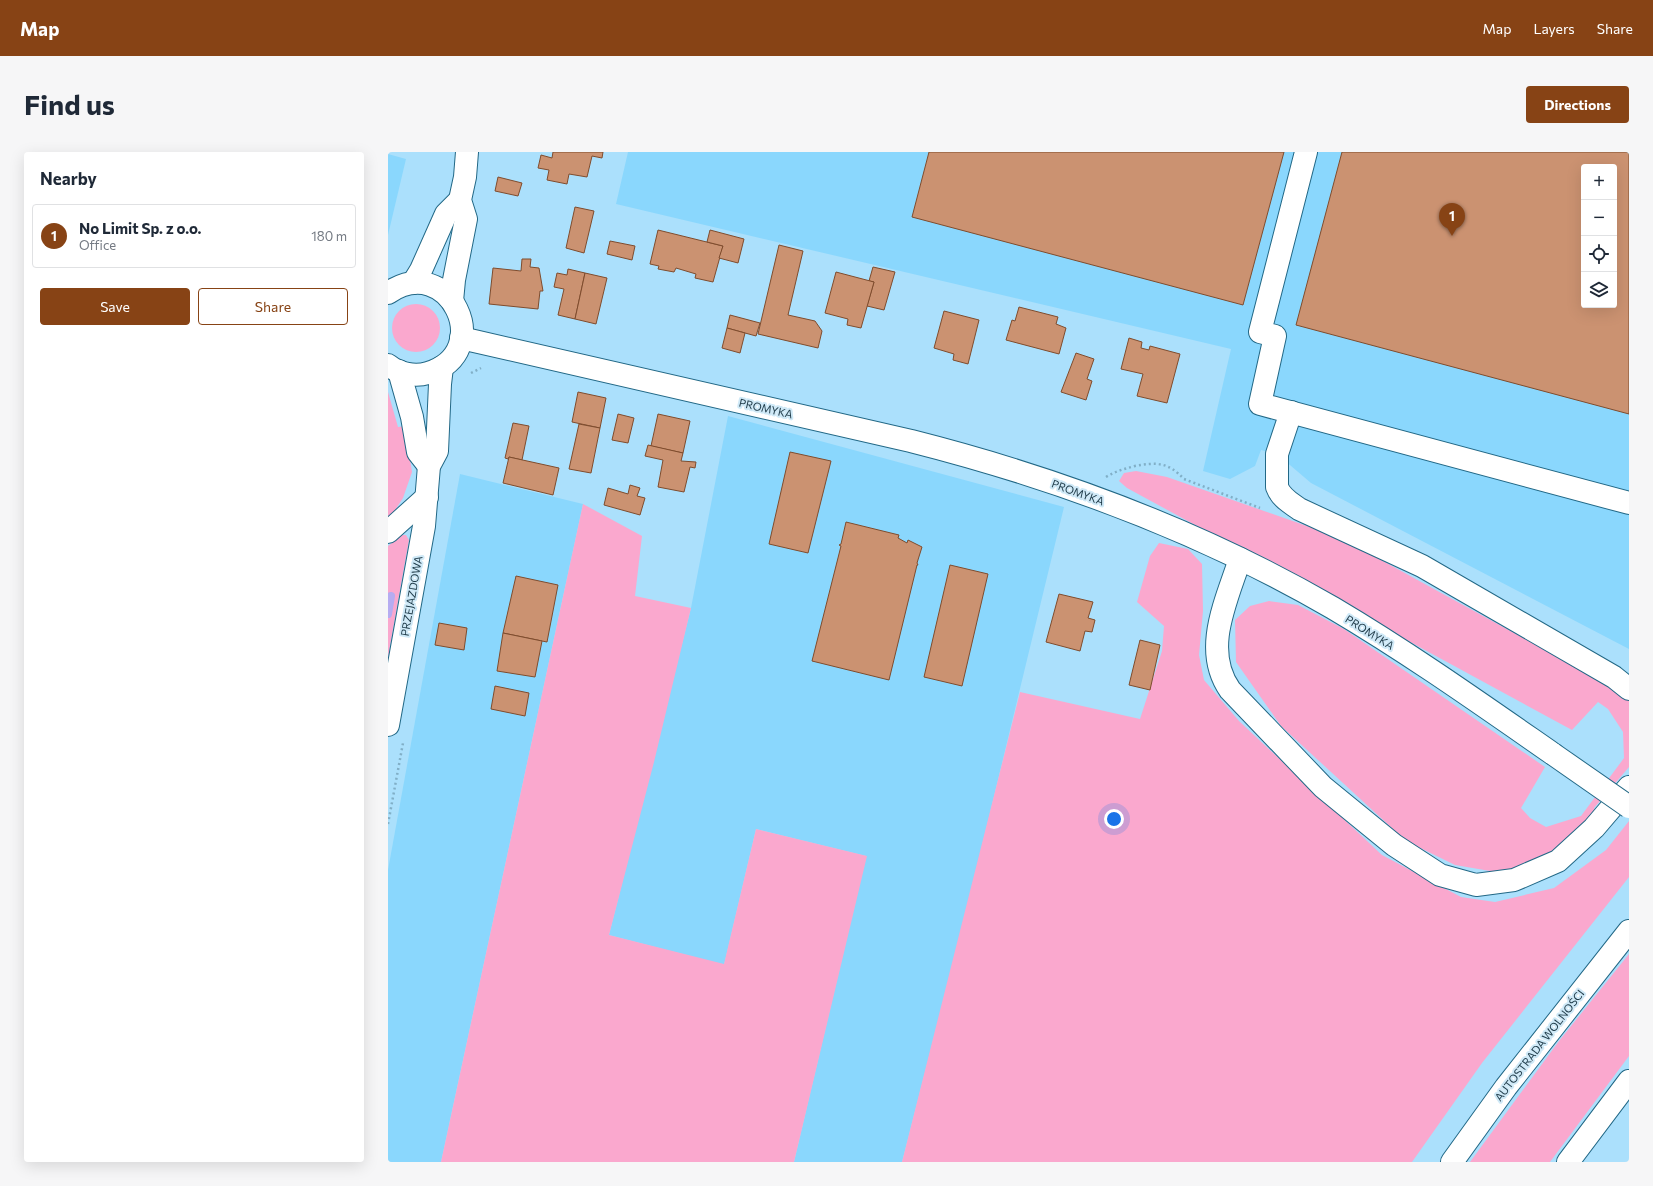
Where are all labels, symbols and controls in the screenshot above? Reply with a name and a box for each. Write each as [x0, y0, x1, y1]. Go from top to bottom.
text: Map [20, 17, 59, 40]
text: Map [1483, 20, 1511, 37]
text: Layers [1533, 20, 1575, 37]
text: Share [1597, 20, 1633, 37]
button: Directions [1526, 86, 1629, 123]
text: Find us [24, 87, 115, 121]
map controls [1581, 164, 1617, 308]
button: + [1581, 164, 1617, 200]
text: Nearby [40, 168, 97, 189]
button: − [1581, 200, 1617, 236]
pin: 1 [1439, 203, 1465, 236]
text: No Limit Sp. z o.o. [79, 219, 202, 237]
text: 1 [51, 228, 57, 244]
text: 180 m [311, 228, 347, 244]
button: locate [1581, 236, 1617, 272]
text: Office [79, 237, 116, 253]
button: layers [1581, 272, 1617, 308]
button: Save [40, 288, 190, 325]
button: Share [198, 288, 348, 325]
street label: PROMYKA [738, 395, 795, 421]
street label: PROMYKA [1050, 476, 1106, 508]
street label: PRZEJAZDOWA [398, 554, 426, 637]
street label: PROMYKA [1343, 612, 1397, 652]
your location [1104, 809, 1124, 829]
street label: AUTOSTRADA WOLNOŚCI [1491, 986, 1586, 1103]

